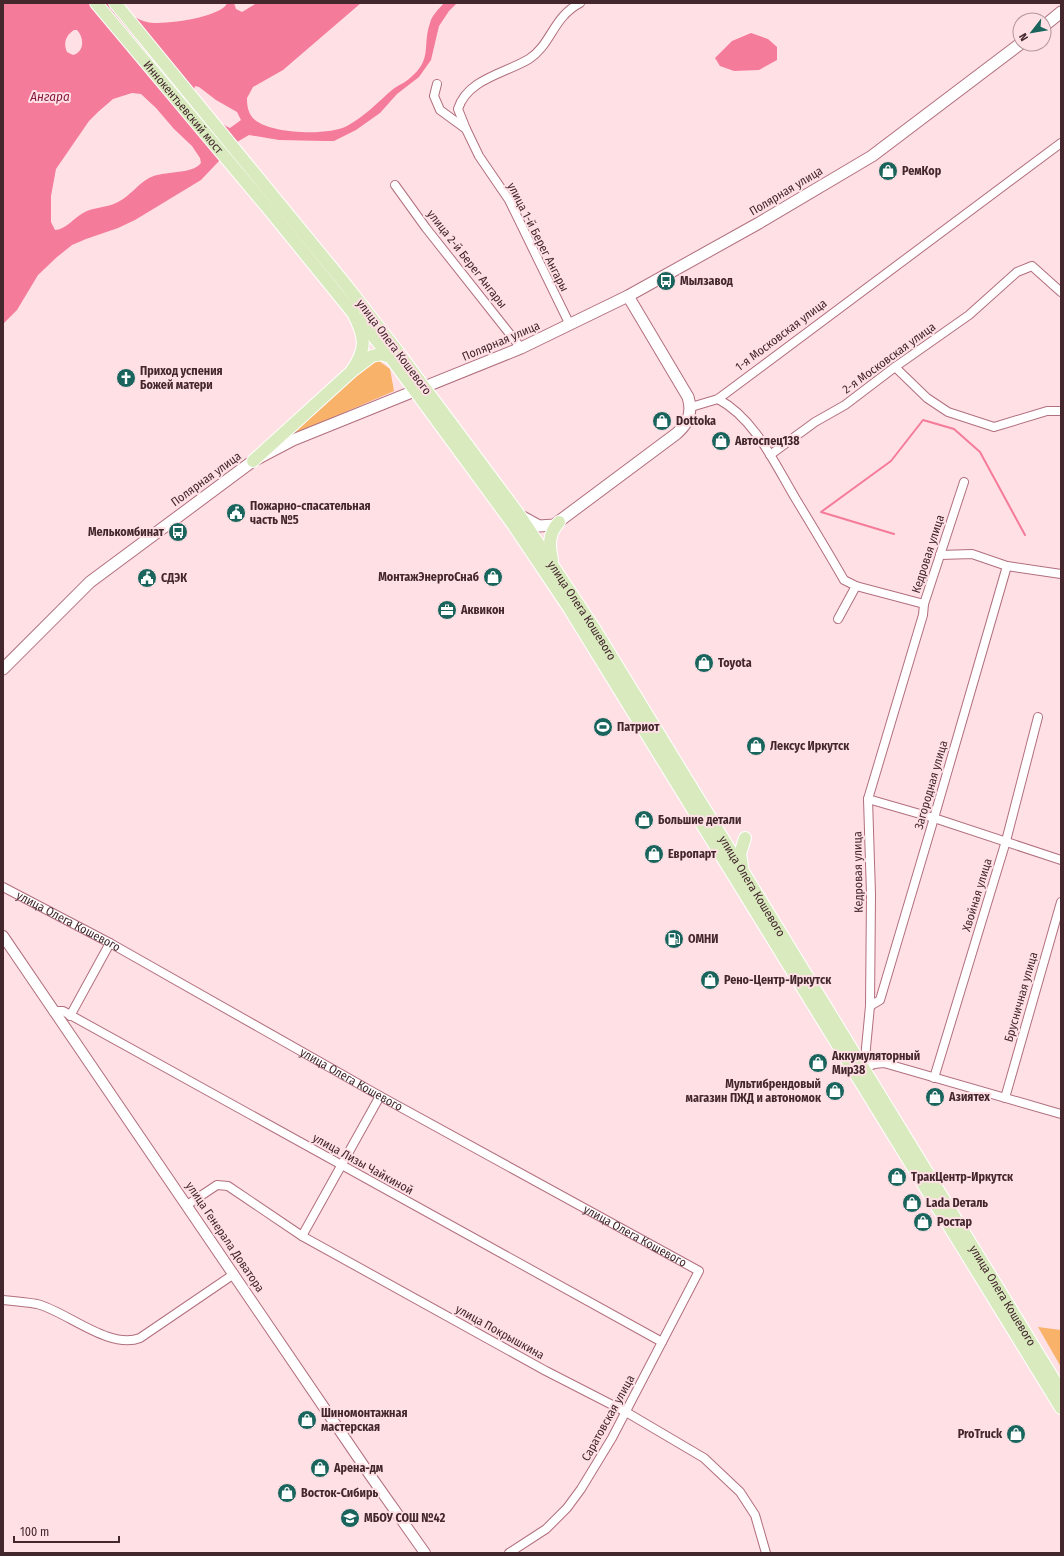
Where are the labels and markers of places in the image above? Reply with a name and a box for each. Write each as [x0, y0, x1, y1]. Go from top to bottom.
shop icon: РемКор [877, 160, 899, 182]
place label: РемКор [902, 164, 942, 178]
bus stop icon: Мылзавод [655, 270, 677, 292]
place label: Мылзавод [680, 274, 733, 288]
place label: Приход успения Божей матери [140, 364, 223, 392]
church icon: Приход успения Божей матери [115, 367, 137, 389]
shop icon: Dottoka [651, 410, 673, 432]
place label: Dottoka [676, 414, 716, 428]
shop icon: Автоспец138 [710, 430, 732, 452]
place label: Автоспец138 [734, 434, 800, 448]
place label: Пожарно-спасательная часть №5 [250, 499, 371, 527]
public building icon: Пожарно-спасательная часть №5 [225, 502, 247, 524]
bus stop icon: Мелькомбинат [167, 521, 189, 543]
place label: Мелькомбинат [88, 525, 165, 539]
shop icon: МонтажЭнергоСнаб [482, 566, 504, 588]
public building icon: СДЭК [136, 567, 158, 589]
place label: МонтажЭнергоСнаб [378, 570, 479, 584]
place label: СДЭК [161, 571, 187, 585]
office icon: Аквикон [436, 599, 458, 621]
place label: Аквикон [460, 603, 505, 617]
shop icon: Toyota [693, 652, 715, 674]
place label: Toyota [718, 656, 752, 670]
sports icon: Патриот [592, 716, 614, 738]
place label: Патриот [617, 720, 660, 734]
shop icon: Лексус Иркутск [745, 735, 767, 757]
place label: Лексус Иркутск [770, 739, 850, 753]
shop icon: Большие детали [633, 809, 655, 831]
place label: Большие детали [658, 813, 741, 827]
shop icon: Европарт [643, 843, 665, 865]
place label: Европарт [668, 847, 717, 861]
fuel station icon: ОМНИ [663, 928, 685, 950]
place label: ОМНИ [688, 932, 719, 946]
shop icon: Рено-Центр-Иркутск [699, 969, 721, 991]
place label: Рено-Центр-Иркутск [724, 973, 832, 987]
place label: Аккумуляторный Мир38 [831, 1049, 920, 1077]
shop icon: Аккумуляторный Мир38 [807, 1052, 829, 1074]
place label: Мультибрендовый магазин ПЖД и автономок [686, 1077, 822, 1105]
shop icon: Мультибрендовый магазин ПЖД и автономок [824, 1080, 846, 1102]
shop icon: Азиятех [924, 1086, 946, 1108]
place label: Азиятех [948, 1090, 990, 1104]
shop icon: ТракЦентр-Иркутск [886, 1166, 908, 1188]
place label: ТракЦентр-Иркутск [911, 1170, 1014, 1184]
shop icon: Lada Dеталь [901, 1192, 923, 1214]
place label: Lada Dеталь [926, 1196, 988, 1210]
shop icon: Ростар [912, 1211, 934, 1233]
place label: Ростар [937, 1215, 973, 1229]
place label: Шиномонтажная мастерская [321, 1406, 408, 1434]
shop icon: Шиномонтажная мастерская [296, 1409, 318, 1431]
shop icon: ProTruck [1005, 1423, 1027, 1445]
place label: ProTruck [958, 1427, 1003, 1441]
shop icon: Арена-дм [309, 1457, 331, 1479]
place label: Арена-дм [333, 1461, 384, 1475]
shop icon: Восток-Сибирь [276, 1482, 298, 1504]
place label: Восток-Сибирь [301, 1486, 378, 1500]
school or university icon: МБОУ СОШ №42 [339, 1507, 361, 1529]
place label: МБОУ СОШ №42 [364, 1511, 446, 1525]

